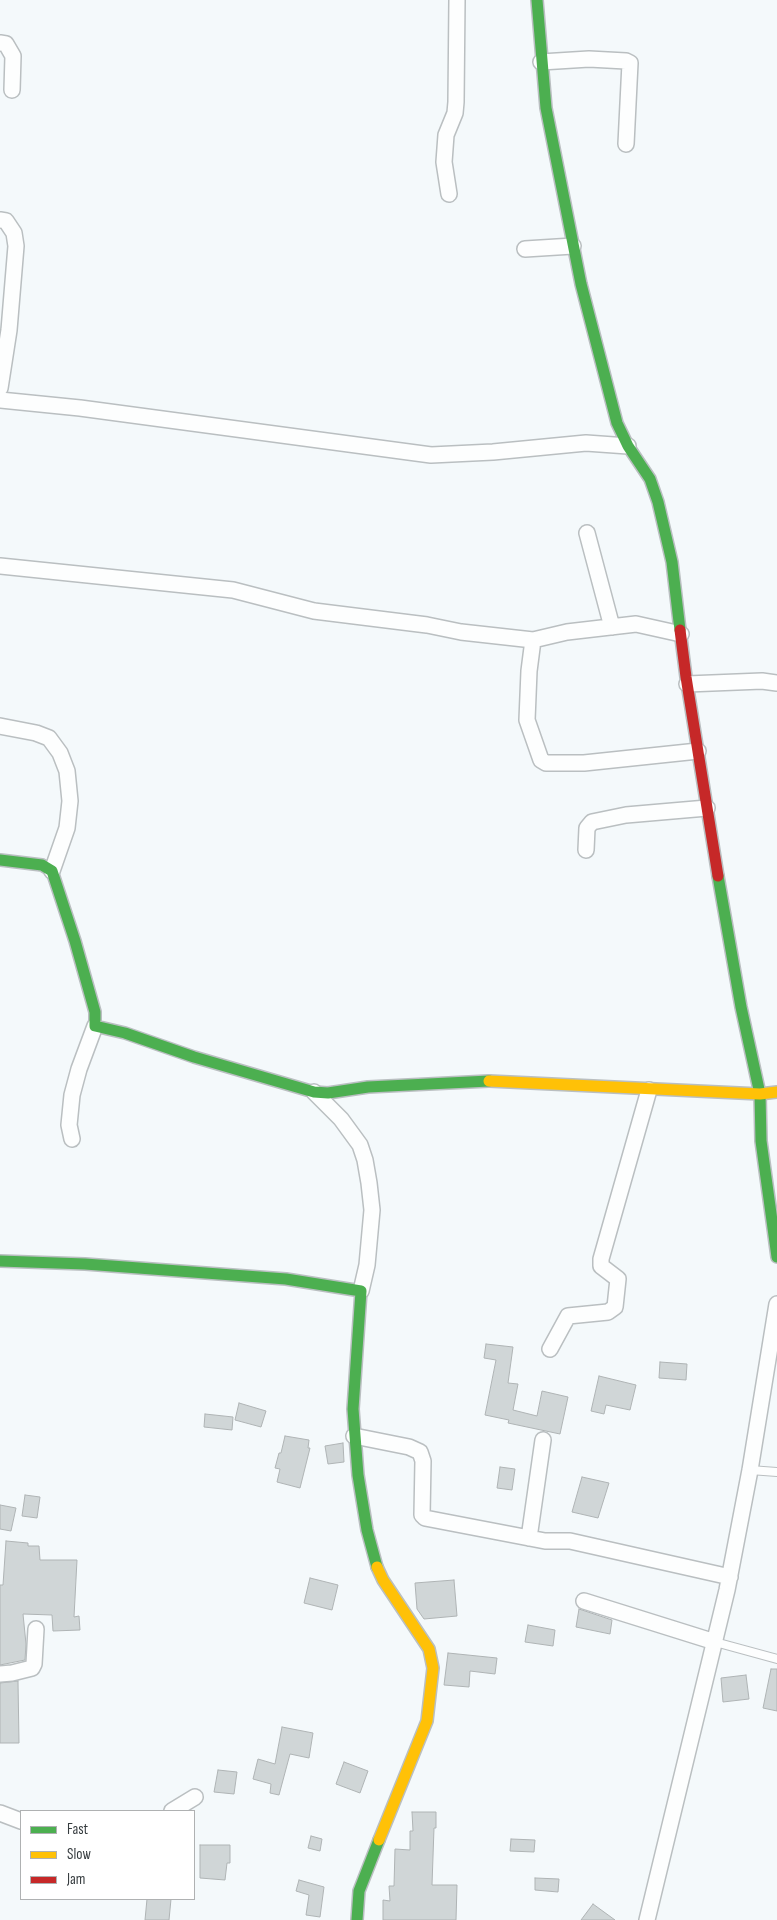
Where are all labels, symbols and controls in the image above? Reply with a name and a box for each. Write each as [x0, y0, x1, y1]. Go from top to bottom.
legend [20, 1810, 195, 1900]
text: Fast [67, 1820, 88, 1839]
text: Slow [67, 1845, 91, 1864]
text: Jam [67, 1870, 85, 1889]

